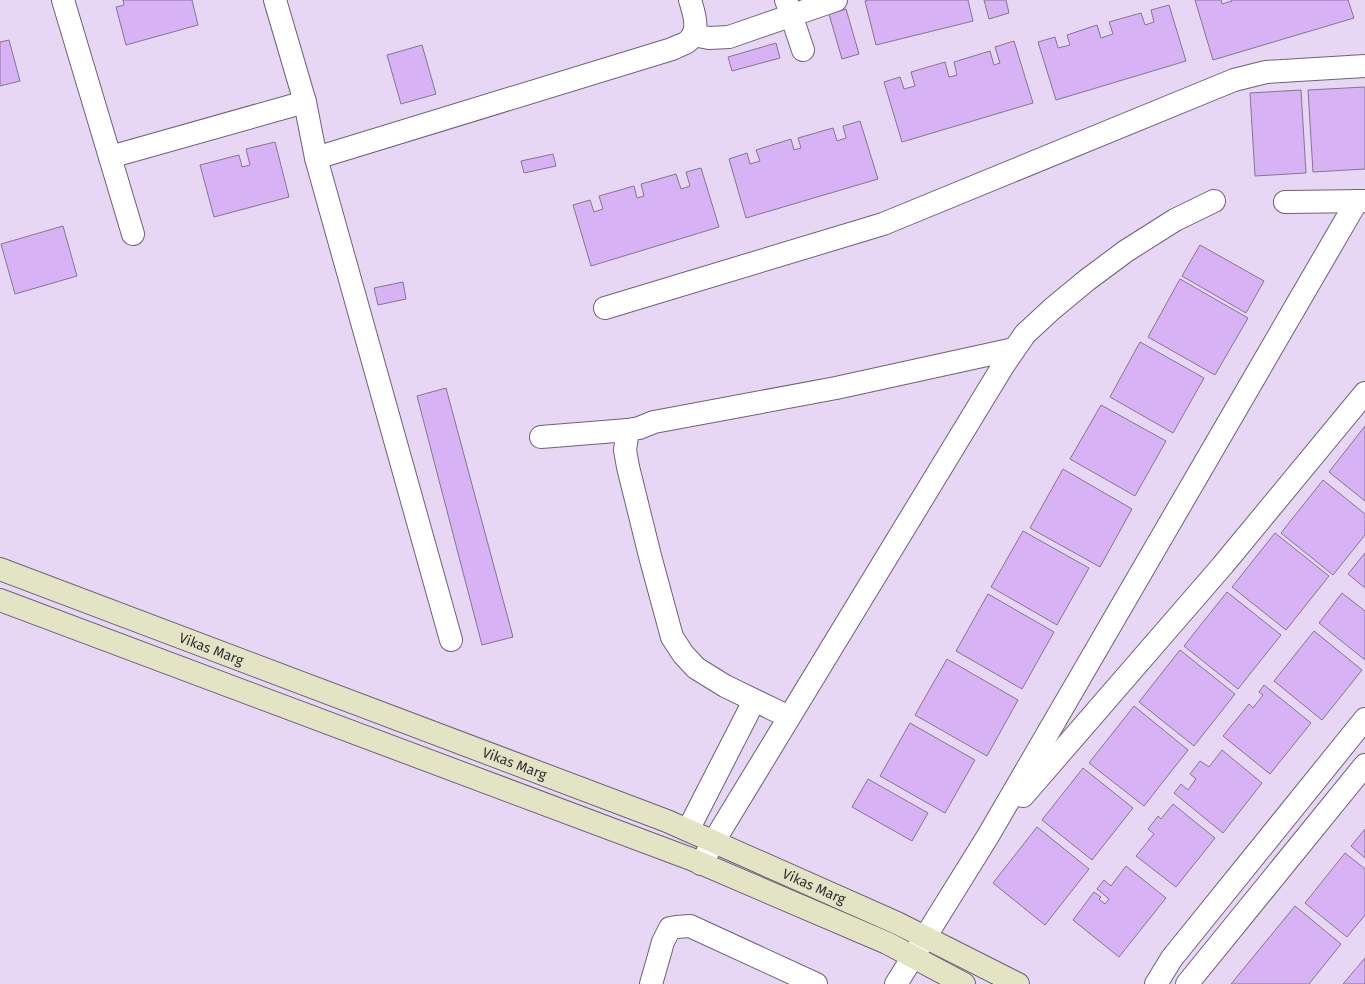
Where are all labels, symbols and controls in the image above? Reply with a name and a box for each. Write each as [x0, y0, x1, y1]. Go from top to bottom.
street label: Vikas Marg [177, 629, 247, 669]
street label: Vikas Marg [480, 744, 550, 784]
street label: Vikas Marg [780, 865, 849, 908]

